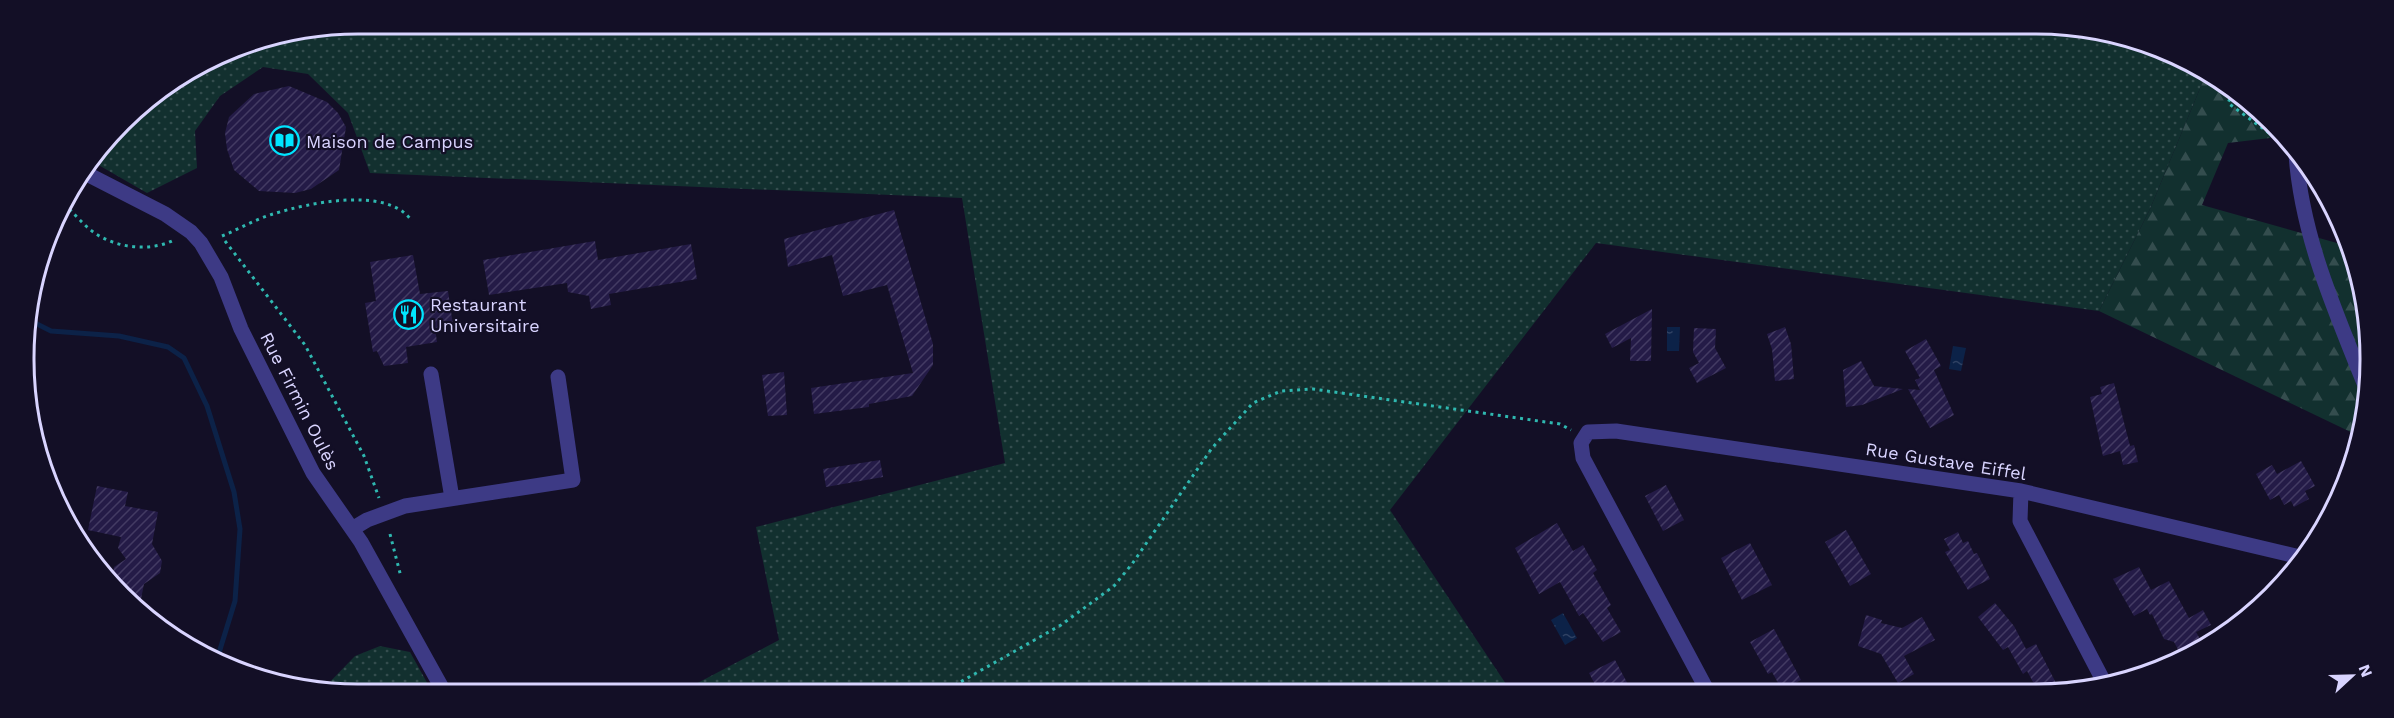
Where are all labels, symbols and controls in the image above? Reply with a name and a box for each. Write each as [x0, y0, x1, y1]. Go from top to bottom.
library icon: Maison de Campus [269, 125, 301, 157]
place label: Maison de Campus [306, 131, 473, 152]
place label: Restaurant Universitaire [430, 294, 540, 336]
restaurant icon: Restaurant Universitaire [393, 298, 425, 330]
street label: Rue Firmin Oulès [256, 329, 344, 473]
street label: Rue Gustave Eiffel [1864, 438, 2028, 484]
north arrow [2322, 646, 2382, 706]
text: N [2354, 662, 2376, 680]

